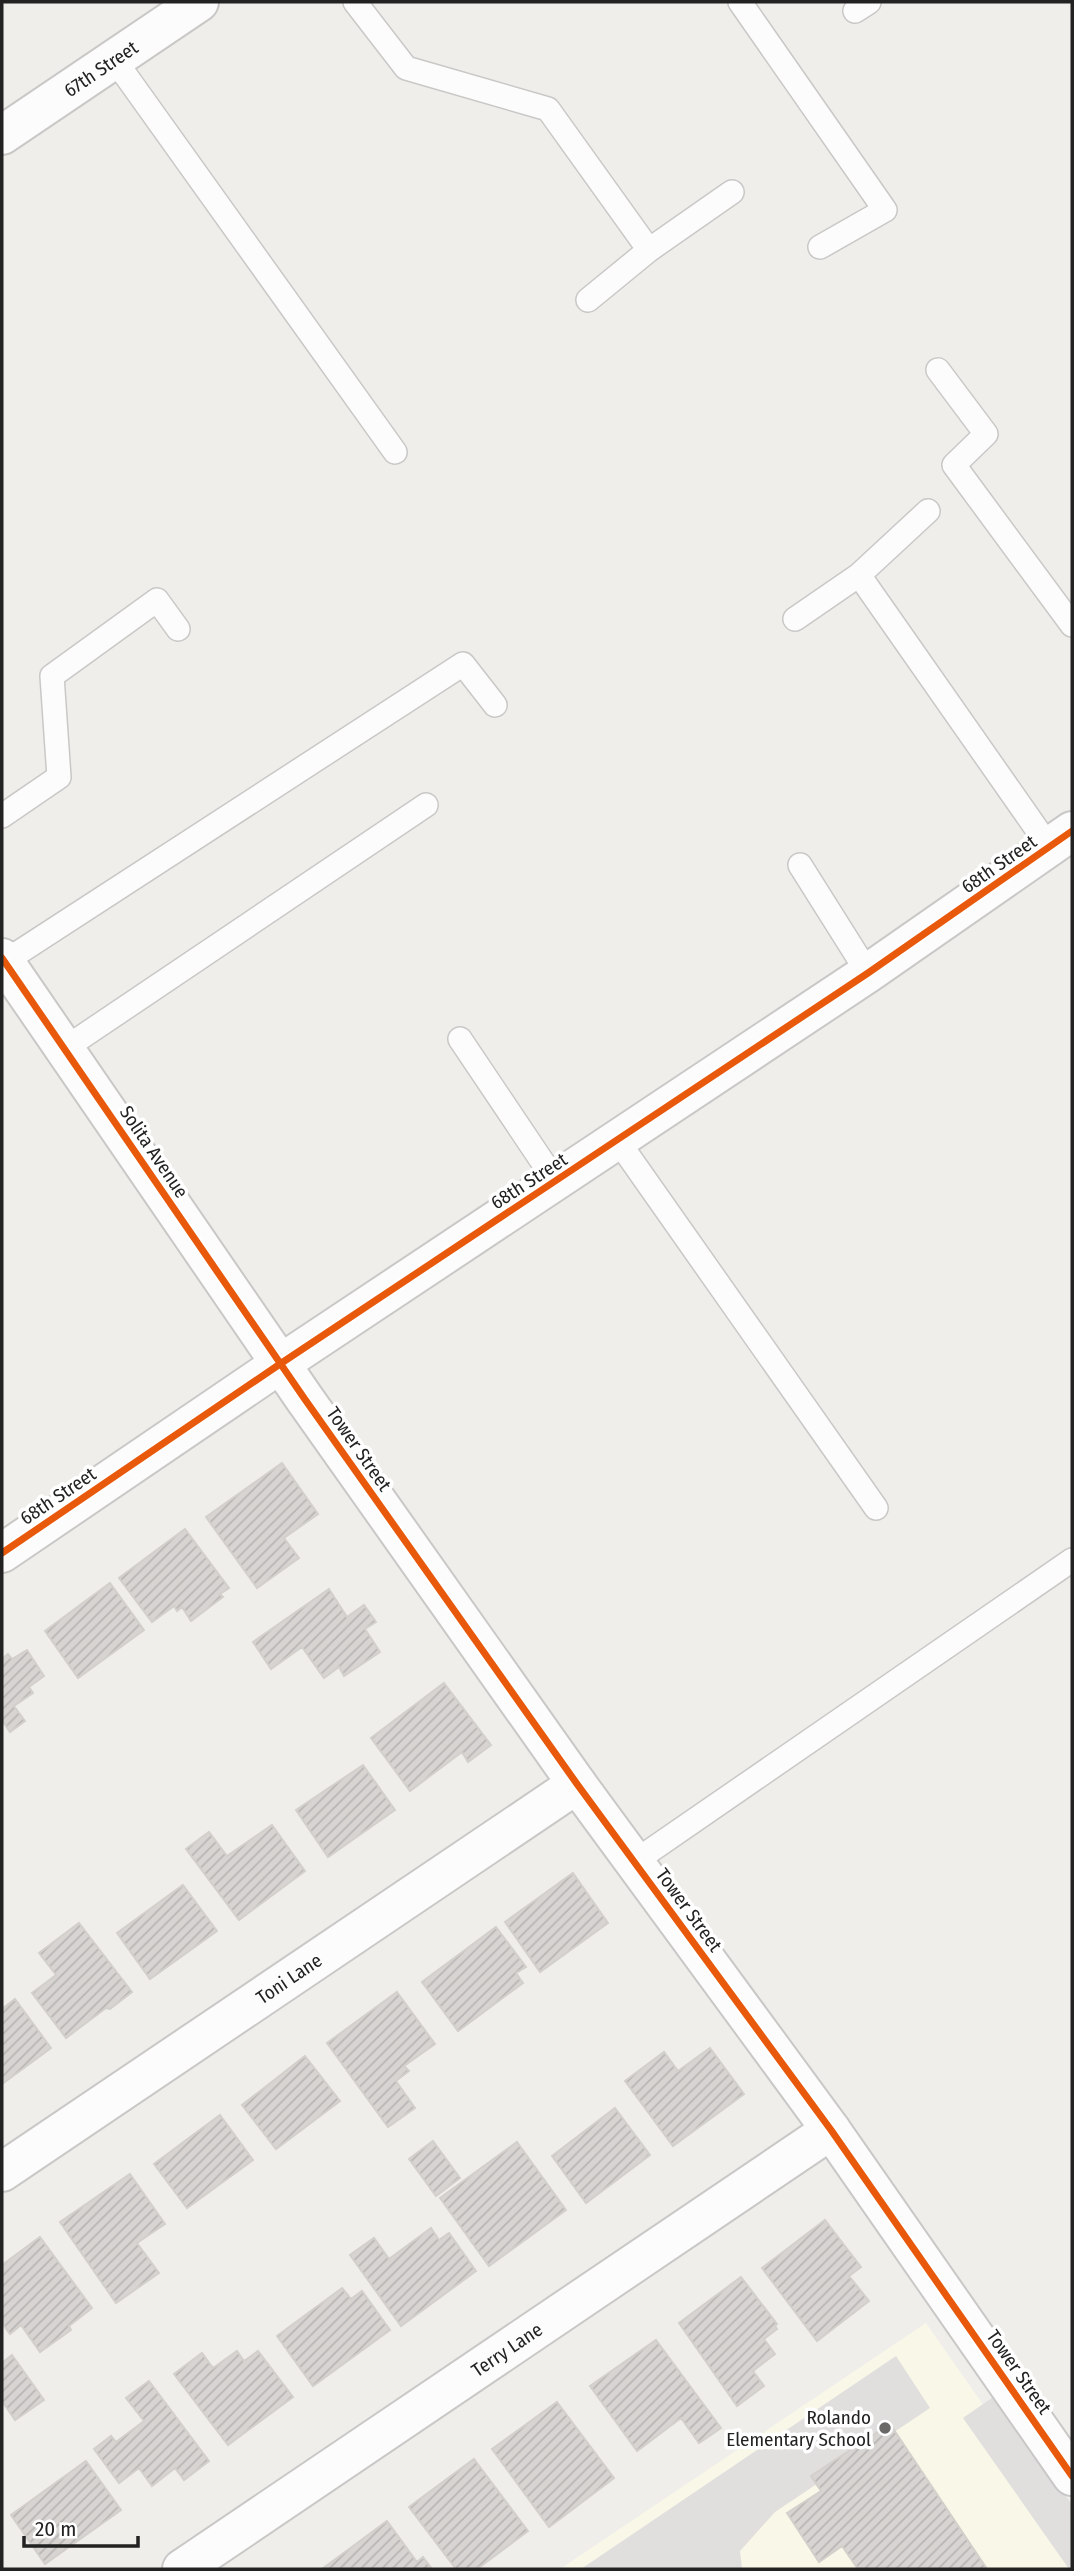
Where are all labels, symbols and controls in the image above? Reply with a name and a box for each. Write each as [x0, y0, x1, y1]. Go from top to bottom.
street label: 67th Street [59, 35, 143, 102]
street label: 68th Street [957, 829, 1042, 898]
street label: Solita Avenue [115, 1102, 193, 1202]
street label: 68th Street [487, 1147, 572, 1214]
street label: Tower Street [322, 1403, 397, 1496]
street label: 68th Street [16, 1462, 101, 1530]
street label: Tower Street [651, 1864, 727, 1957]
street label: Toni Lane [252, 1948, 326, 2009]
street label: Terry Lane [467, 2317, 546, 2381]
street label: Tower Street [982, 2326, 1057, 2419]
place label: Rolando Elementary School [726, 2406, 871, 2451]
marker: Rolando Elementary School [877, 2420, 893, 2436]
scale bar [24, 2504, 138, 2548]
text: 20 m [35, 2516, 76, 2542]

